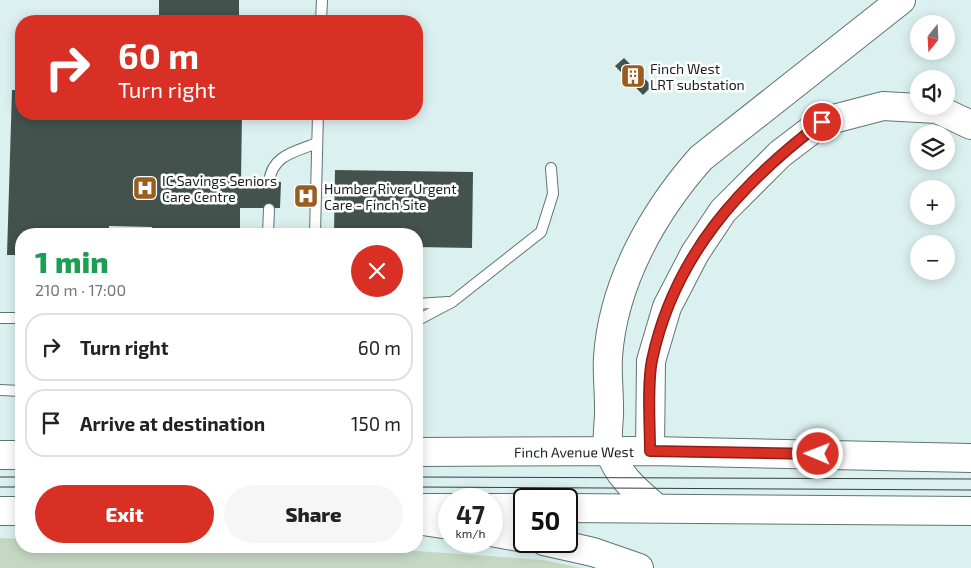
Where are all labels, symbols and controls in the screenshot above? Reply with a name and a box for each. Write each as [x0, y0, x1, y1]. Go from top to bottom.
north arrow [910, 15, 955, 60]
map controls [910, 15, 955, 280]
text: 60 m [118, 34, 199, 76]
icon: right [35, 35, 100, 100]
place label: Finch West LRT substation [650, 60, 745, 93]
building icon: Finch West LRT substation [620, 63, 646, 89]
button: sound [910, 70, 955, 115]
text: Turn right [118, 76, 216, 102]
pin [801, 101, 843, 143]
icon: arrive [808, 108, 836, 136]
button: layers [910, 125, 955, 170]
place label: IC Savings Seniors Care Centre [162, 172, 277, 205]
hospital icon: IC Savings Seniors Care Centre [132, 175, 158, 201]
place label: Humber River Urgent Care - Finch Site [324, 180, 457, 213]
button: + [910, 180, 955, 225]
hospital icon: Humber River Urgent Care - Finch Site [293, 183, 319, 209]
button: − [910, 235, 955, 280]
text: 1 min [35, 243, 109, 279]
button: close [351, 245, 403, 297]
text: 210 m · 17:00 [35, 280, 126, 299]
icon: right [37, 333, 65, 361]
text: Turn right [80, 336, 168, 359]
text: 60 m [358, 336, 401, 359]
icon: arrive [37, 409, 65, 437]
text: Arrive at destination [80, 412, 265, 435]
text: 150 m [351, 412, 401, 435]
position arrow [791, 427, 843, 479]
street label: Finch Avenue West [514, 443, 634, 460]
button: Exit [35, 485, 214, 543]
button: Share [224, 485, 403, 543]
speed limit sign: 50 [513, 488, 578, 553]
text: 47 [456, 499, 485, 529]
text: km/h [456, 526, 485, 540]

